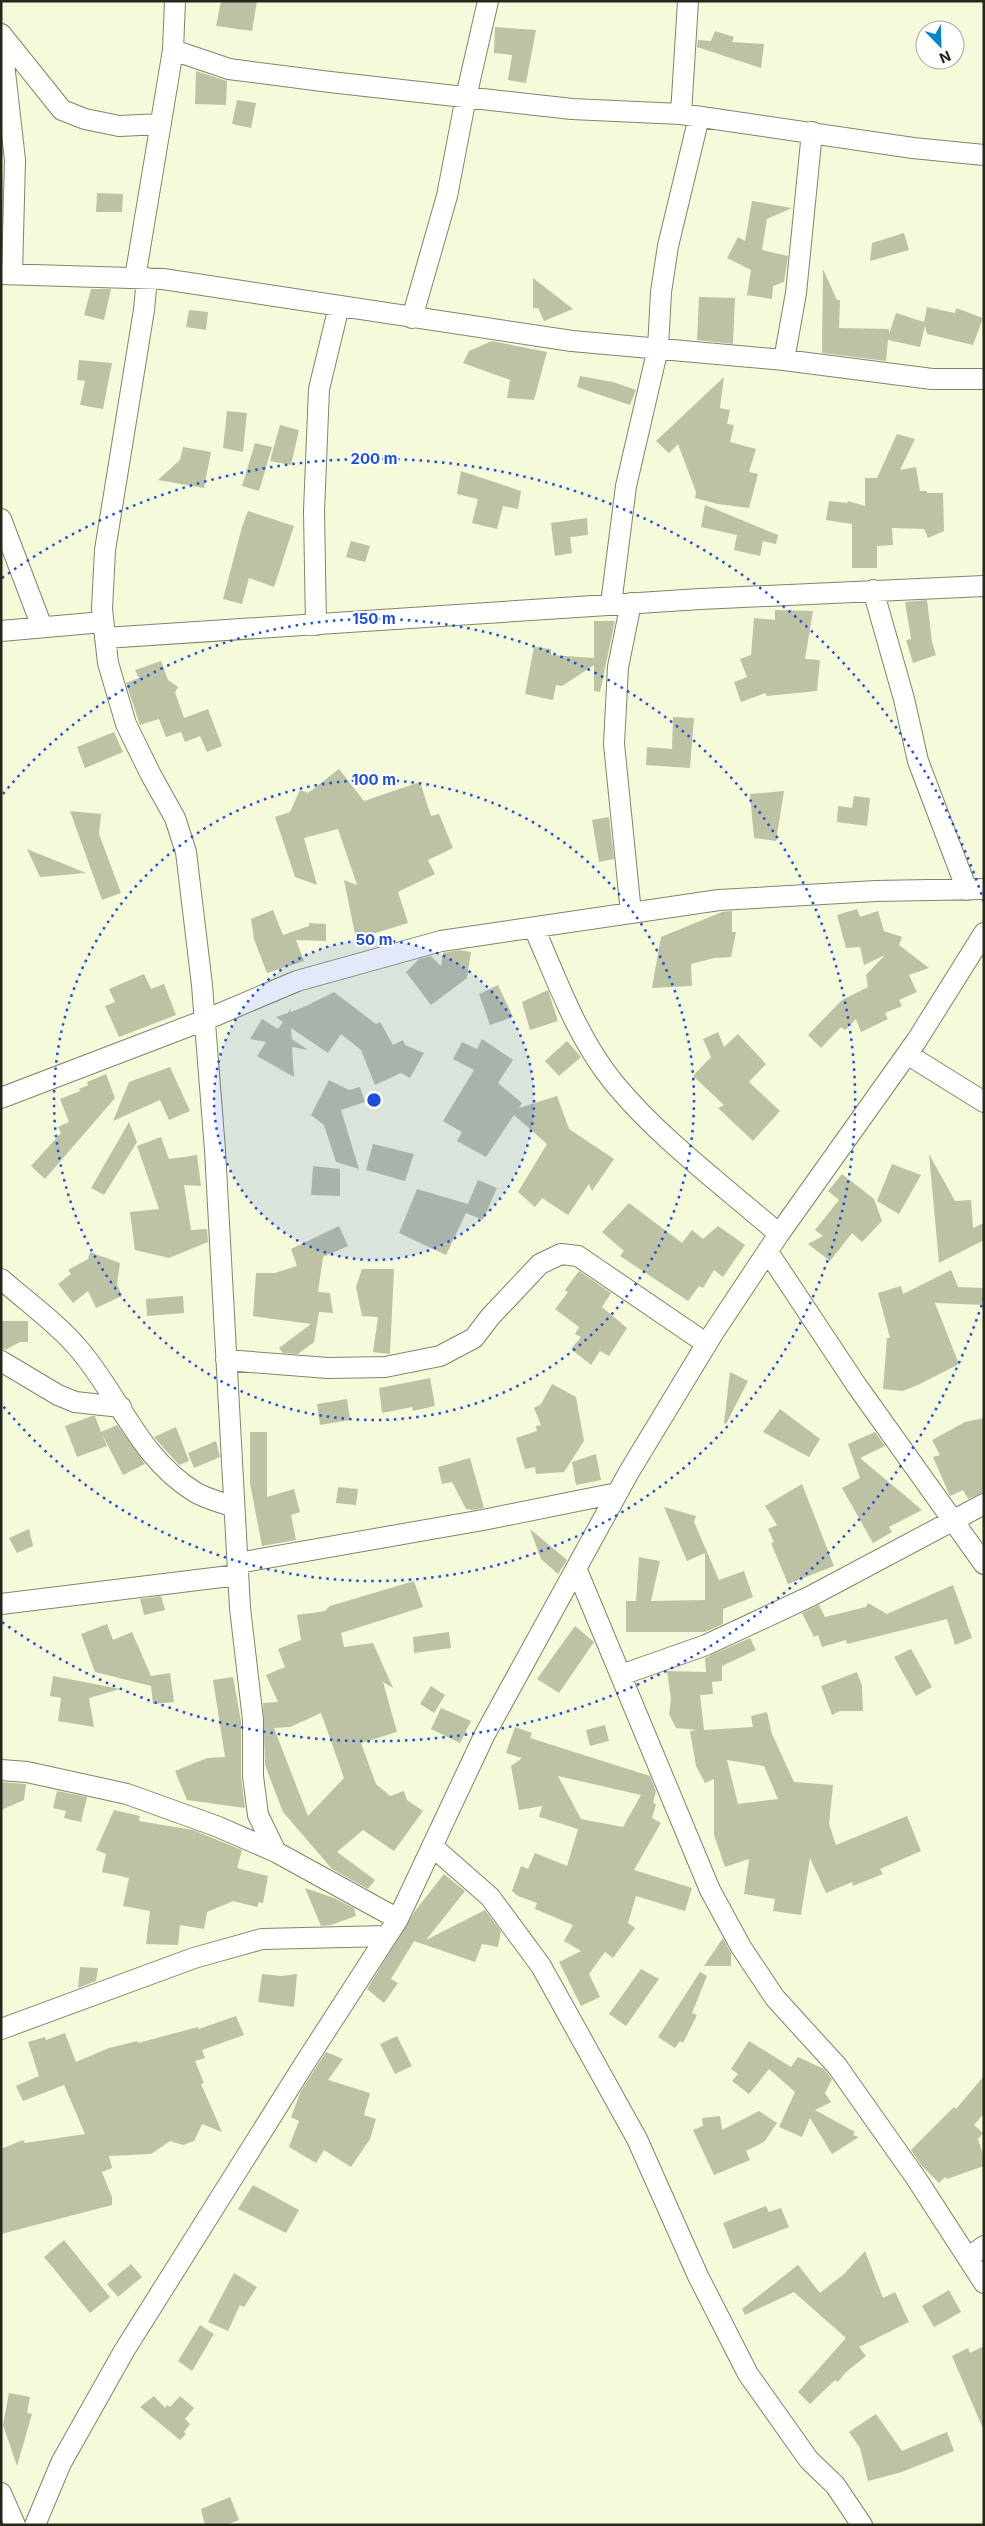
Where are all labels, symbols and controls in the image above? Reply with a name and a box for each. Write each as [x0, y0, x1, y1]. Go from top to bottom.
north arrow [915, 20, 965, 70]
text: N [937, 48, 954, 67]
text: 200 m [351, 449, 397, 468]
text: 150 m [352, 609, 396, 628]
text: 100 m [352, 770, 396, 789]
text: 50 m [356, 930, 392, 949]
centre of rings [365, 1091, 383, 1109]

